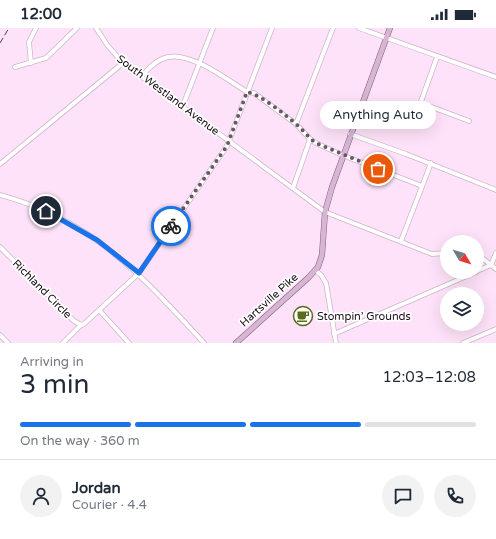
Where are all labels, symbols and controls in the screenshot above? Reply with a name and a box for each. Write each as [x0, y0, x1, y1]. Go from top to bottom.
text: 12:00 [20, 5, 62, 23]
street label: South Westland Avenue [114, 52, 222, 138]
callout: Anything Auto [320, 101, 436, 129]
text: Anything Auto [333, 107, 423, 123]
pin [361, 152, 395, 186]
icon: bag [367, 158, 389, 180]
pin [29, 194, 63, 228]
icon: home [35, 200, 57, 222]
courier [151, 206, 191, 246]
icon: bike [160, 215, 182, 237]
north arrow [440, 235, 484, 279]
map controls [440, 235, 484, 331]
street label: Richland Circle [10, 257, 74, 321]
street label: Hartsville Pike [237, 271, 301, 329]
button: layers [440, 287, 484, 331]
cafe icon: Stompin’ Grounds [292, 305, 314, 327]
place label: Stompin’ Grounds [317, 310, 411, 323]
text: Arriving in [20, 354, 84, 370]
text: 12:03–12:08 [383, 368, 476, 386]
text: 3 min [20, 369, 89, 400]
text: On the way · 360 m [20, 433, 140, 449]
button: person [20, 475, 62, 517]
button: chat [382, 475, 424, 517]
button: phone [434, 475, 476, 517]
text: Jordan [72, 479, 121, 497]
text: Courier · 4.4 [72, 497, 147, 513]

